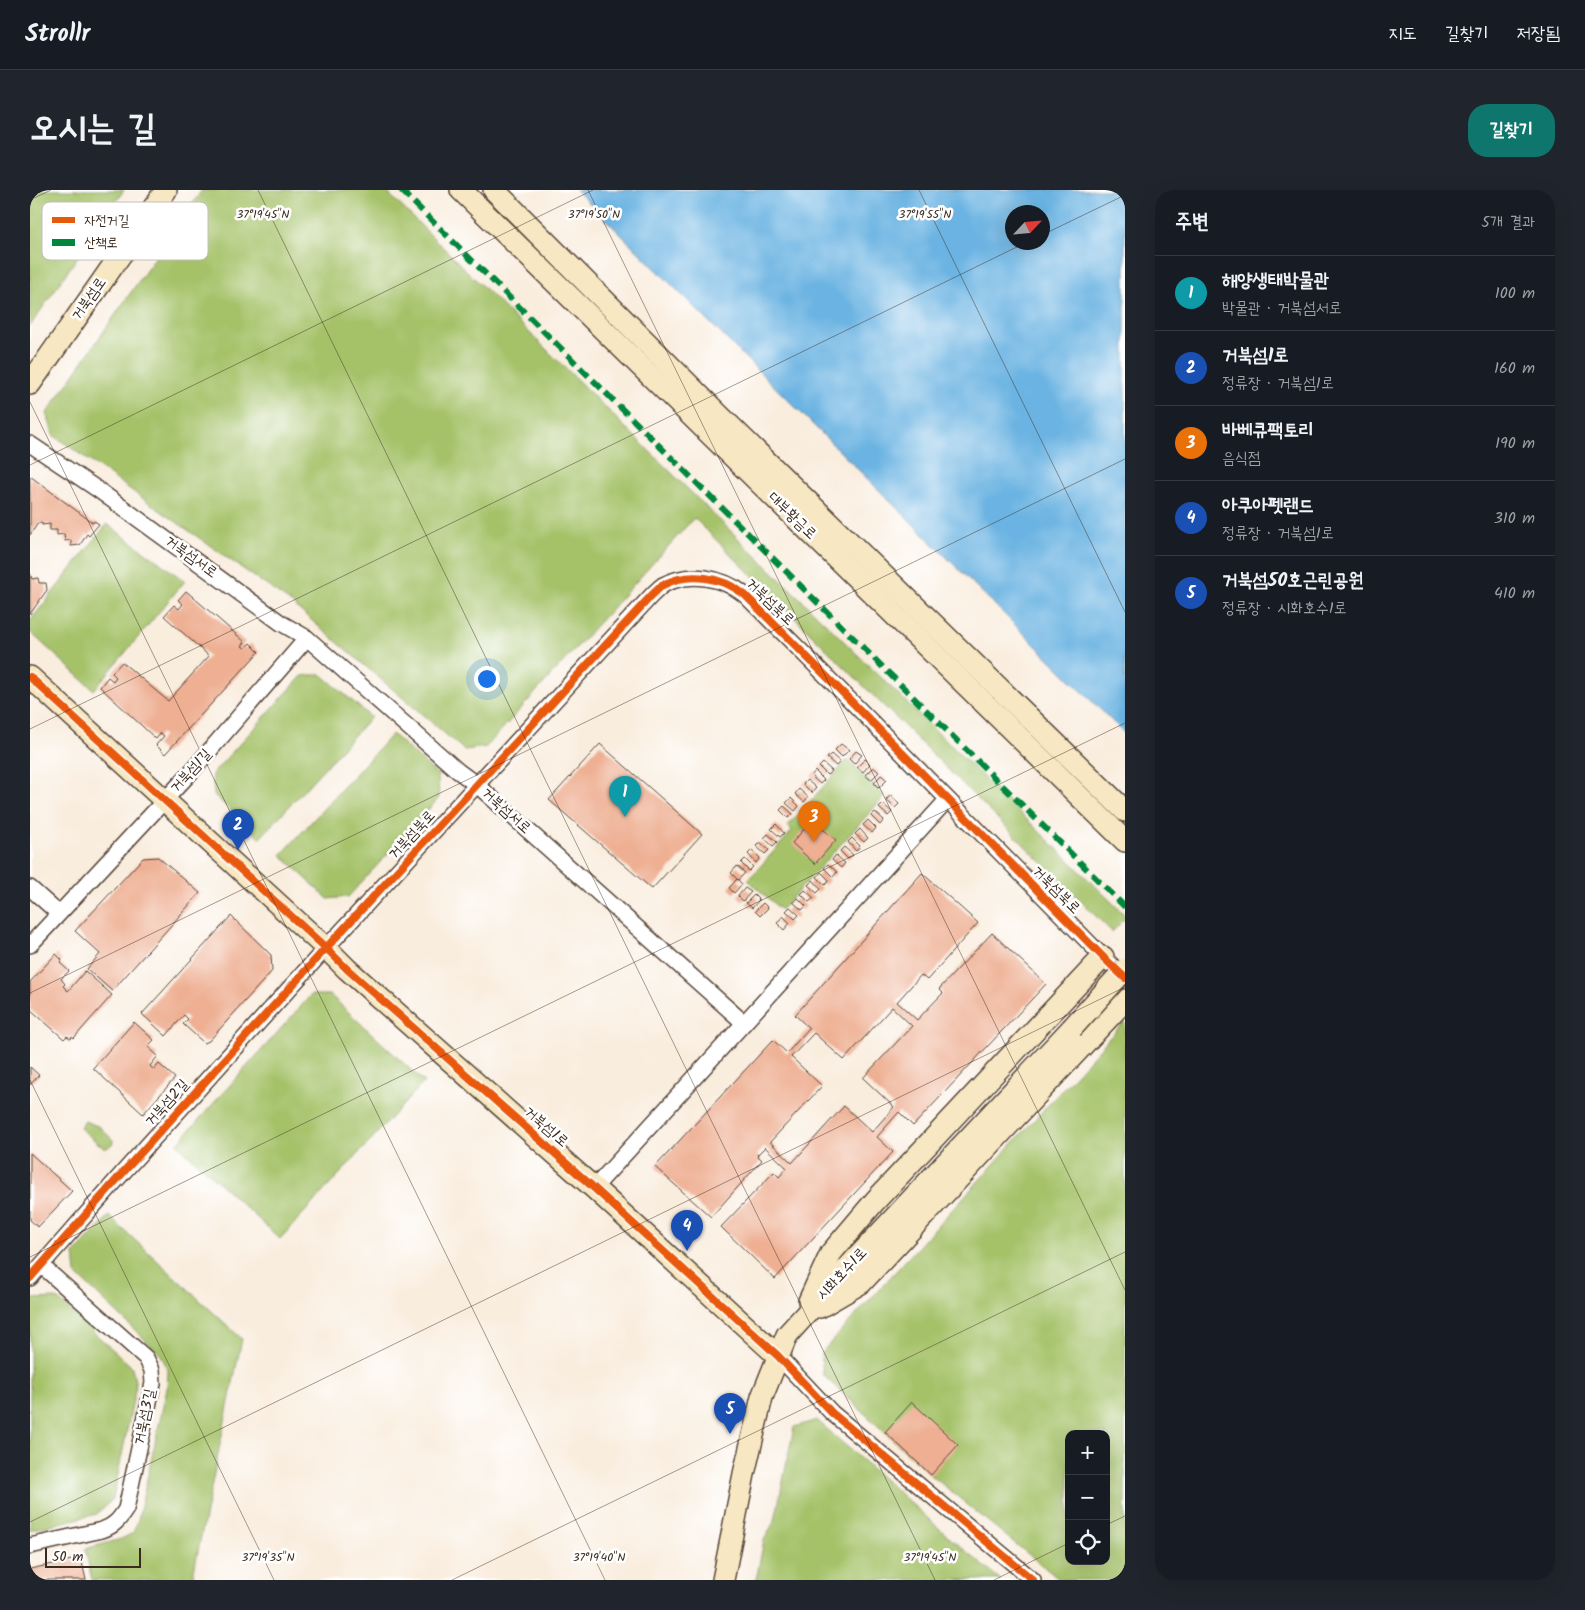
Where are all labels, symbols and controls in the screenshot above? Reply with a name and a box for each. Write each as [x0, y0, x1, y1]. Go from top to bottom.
text: Strollr [25, 15, 90, 54]
text: 지도 [1388, 20, 1417, 49]
text: 길찾기 [1445, 20, 1489, 49]
text: 저장됨 [1517, 20, 1560, 49]
text: 오시는 길 [30, 102, 156, 158]
button: 길찾기 [1468, 104, 1555, 157]
legend [42, 202, 208, 260]
text: 37°19'45"N [237, 205, 289, 224]
text: 37°19'50"N [568, 205, 620, 224]
text: 37°19'55"N [899, 205, 951, 224]
north arrow [1005, 205, 1050, 250]
text: 주변 [1175, 206, 1209, 239]
text: 자전거길 [84, 210, 130, 232]
text: 5개 결과 [1481, 210, 1535, 235]
text: 산책로 [84, 232, 118, 254]
text: 해양생태박물관 [1222, 266, 1329, 296]
street label: 거북섬로 [65, 272, 113, 326]
text: 1 [1189, 281, 1193, 306]
text: 100 m [1495, 281, 1535, 306]
text: 박물관 · 거북섬서로 [1222, 296, 1342, 321]
text: 거북섬1로 [1222, 341, 1289, 371]
text: 2 [1186, 356, 1196, 381]
text: 160 m [1494, 356, 1535, 381]
text: 정류장 · 거북섬1로 [1222, 371, 1334, 396]
text: 바베큐팩토리 [1222, 416, 1314, 446]
text: 3 [1187, 431, 1195, 456]
text: 190 m [1495, 431, 1535, 456]
text: 음식점 [1222, 446, 1261, 471]
street label: 대부황금로 [762, 486, 822, 546]
text: 아쿠아펫랜드 [1222, 491, 1314, 521]
text: 4 [1187, 506, 1195, 531]
text: 310 m [1494, 506, 1535, 531]
text: 정류장 · 거북섬1로 [1222, 521, 1334, 546]
street label: 거북섬서로 [160, 530, 222, 584]
text: 거북섬50호근린공원 [1222, 566, 1364, 596]
street label: 거북섬북로 [740, 572, 800, 632]
text: 5 [1187, 581, 1195, 606]
text: 410 m [1494, 581, 1535, 606]
text: 정류장 · 시화호수1로 [1222, 596, 1347, 621]
your location [474, 666, 500, 692]
street label: 거북섬1길 [164, 743, 218, 799]
pin: 1 [609, 776, 641, 817]
street label: 거북섬서로 [476, 782, 536, 840]
pin: 3 [798, 801, 830, 842]
street label: 거북섬북로 [383, 805, 441, 865]
pin: 2 [222, 809, 254, 850]
street label: 거북섬북로 [1026, 860, 1086, 920]
street label: 거북섬2길 [139, 1074, 195, 1132]
street label: 거북섬1로 [518, 1101, 574, 1153]
pin: 4 [671, 1210, 703, 1251]
street label: 시화호수1로 [811, 1242, 873, 1306]
street label: 거북섬3길 [127, 1387, 163, 1447]
pin: 5 [714, 1393, 746, 1434]
map controls [1065, 1430, 1110, 1565]
button: + [1065, 1430, 1110, 1475]
button: − [1065, 1475, 1110, 1520]
button: locate [1065, 1520, 1110, 1565]
scale bar [45, 1545, 141, 1568]
text: 50 m [52, 1546, 83, 1568]
text: 37°19'35"N [241, 1548, 295, 1567]
text: 37°19'40"N [573, 1548, 625, 1567]
text: 37°19'45"N [904, 1548, 956, 1567]

